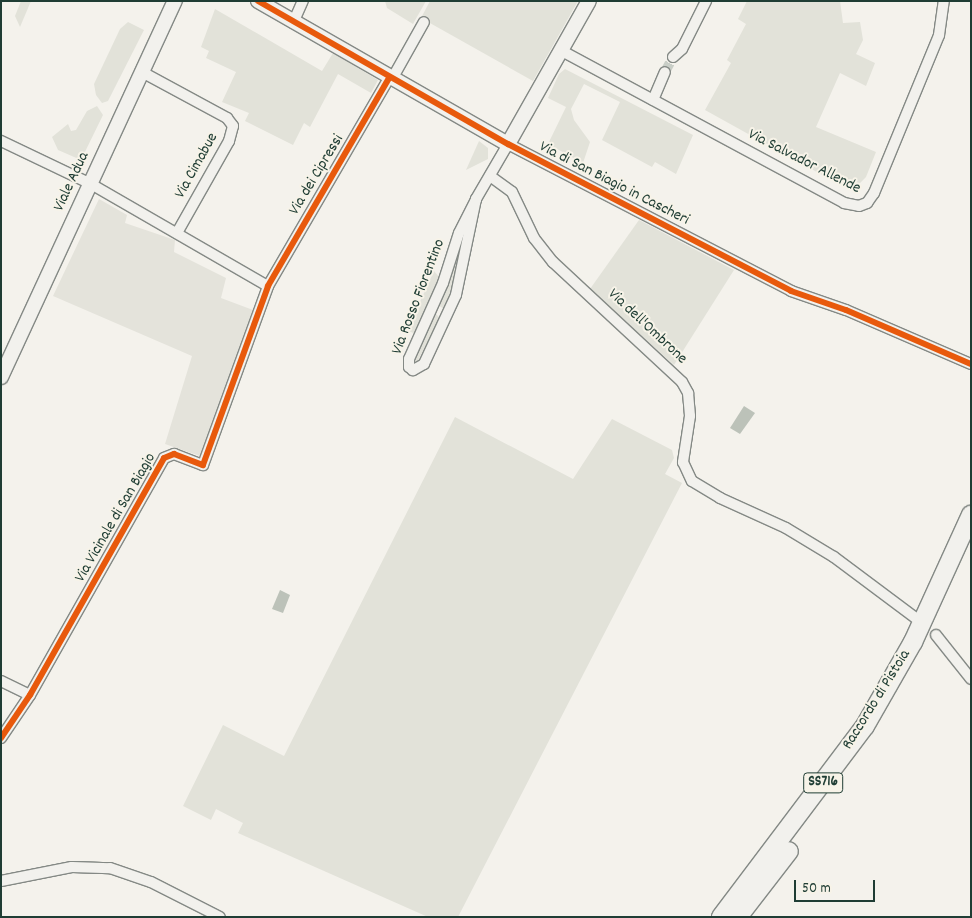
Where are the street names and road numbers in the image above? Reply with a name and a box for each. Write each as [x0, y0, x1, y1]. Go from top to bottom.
street label: Via Salvador Allende [744, 125, 864, 199]
street label: Via Cimabue [171, 130, 223, 202]
street label: Via dei Cipressi [285, 131, 349, 219]
street label: Via di San Biagio in Cascheri [536, 138, 692, 230]
street label: Viale Adua [50, 149, 94, 215]
street label: Via Rosso Fiorentino [388, 237, 450, 357]
street label: Via dell'Ombrone [603, 285, 691, 369]
street label: Via Vicinale di San Biagio [71, 450, 161, 586]
street label: Raccordo di Pistoia [839, 647, 915, 753]
road number: SS716 [803, 770, 843, 796]

